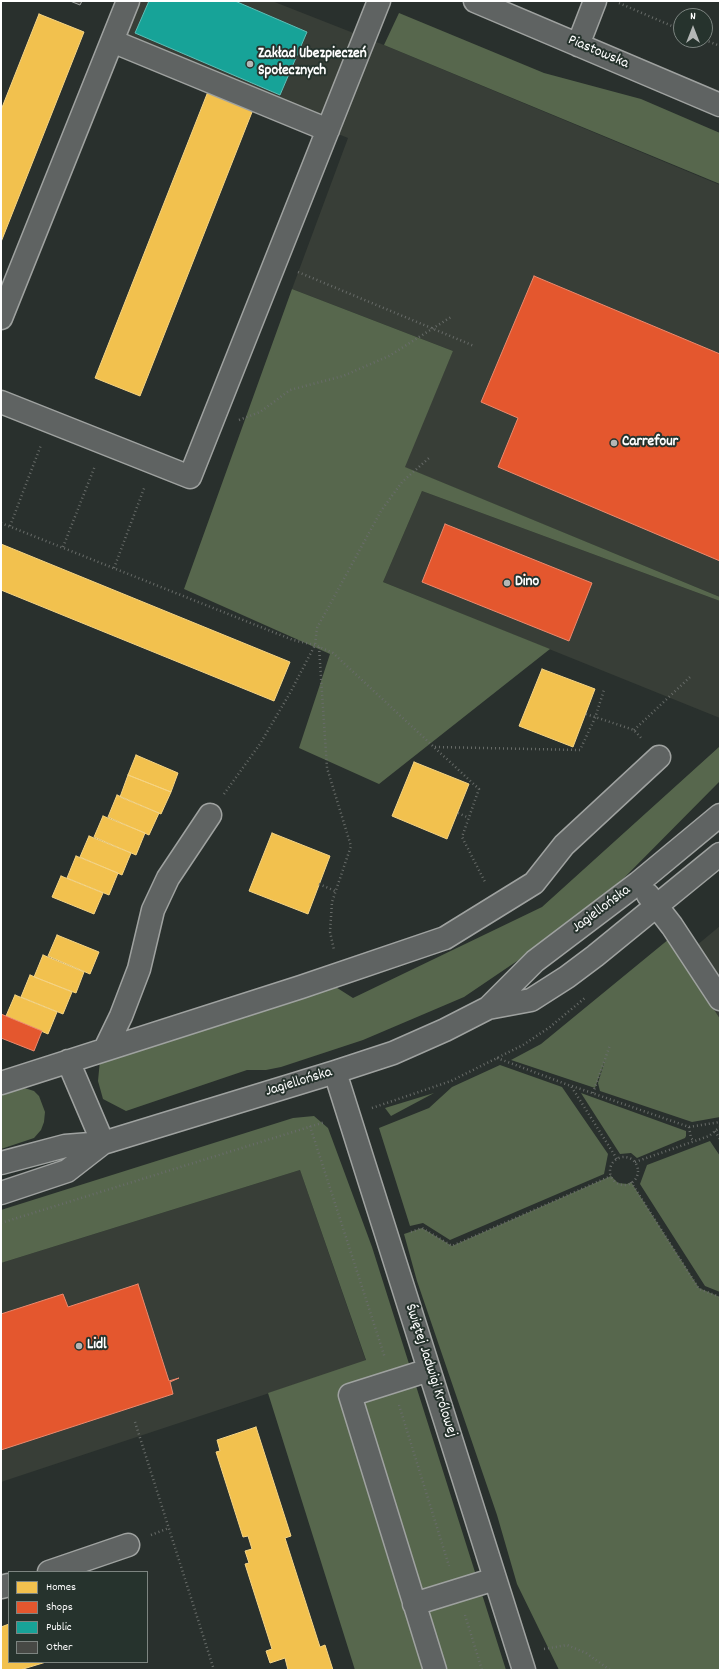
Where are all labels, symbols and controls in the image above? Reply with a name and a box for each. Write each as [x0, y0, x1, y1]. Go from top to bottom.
north arrow [673, 8, 713, 48]
text: N [690, 9, 696, 25]
street label: Piastowska [565, 32, 631, 74]
place label: Zakład Ubezpieczeń Społecznych [258, 46, 367, 81]
marker: Zakład Ubezpieczeń Społecznych [245, 59, 255, 69]
place label: Carrefour [622, 434, 678, 452]
marker: Carrefour [609, 438, 619, 448]
place label: Dino [515, 574, 539, 592]
marker: Dino [502, 578, 512, 588]
street label: Jagiellońska [569, 882, 635, 938]
street label: Jagiellońska [264, 1064, 334, 1102]
street label: Świętej Jadwigi Królowej [400, 1302, 460, 1440]
place label: Lidl [87, 1337, 106, 1355]
marker: Lidl [74, 1341, 84, 1351]
legend [8, 1571, 148, 1663]
text: Homes [46, 1579, 76, 1596]
text: Shops [46, 1599, 73, 1616]
text: Public [46, 1619, 72, 1636]
text: Other [46, 1639, 73, 1656]

